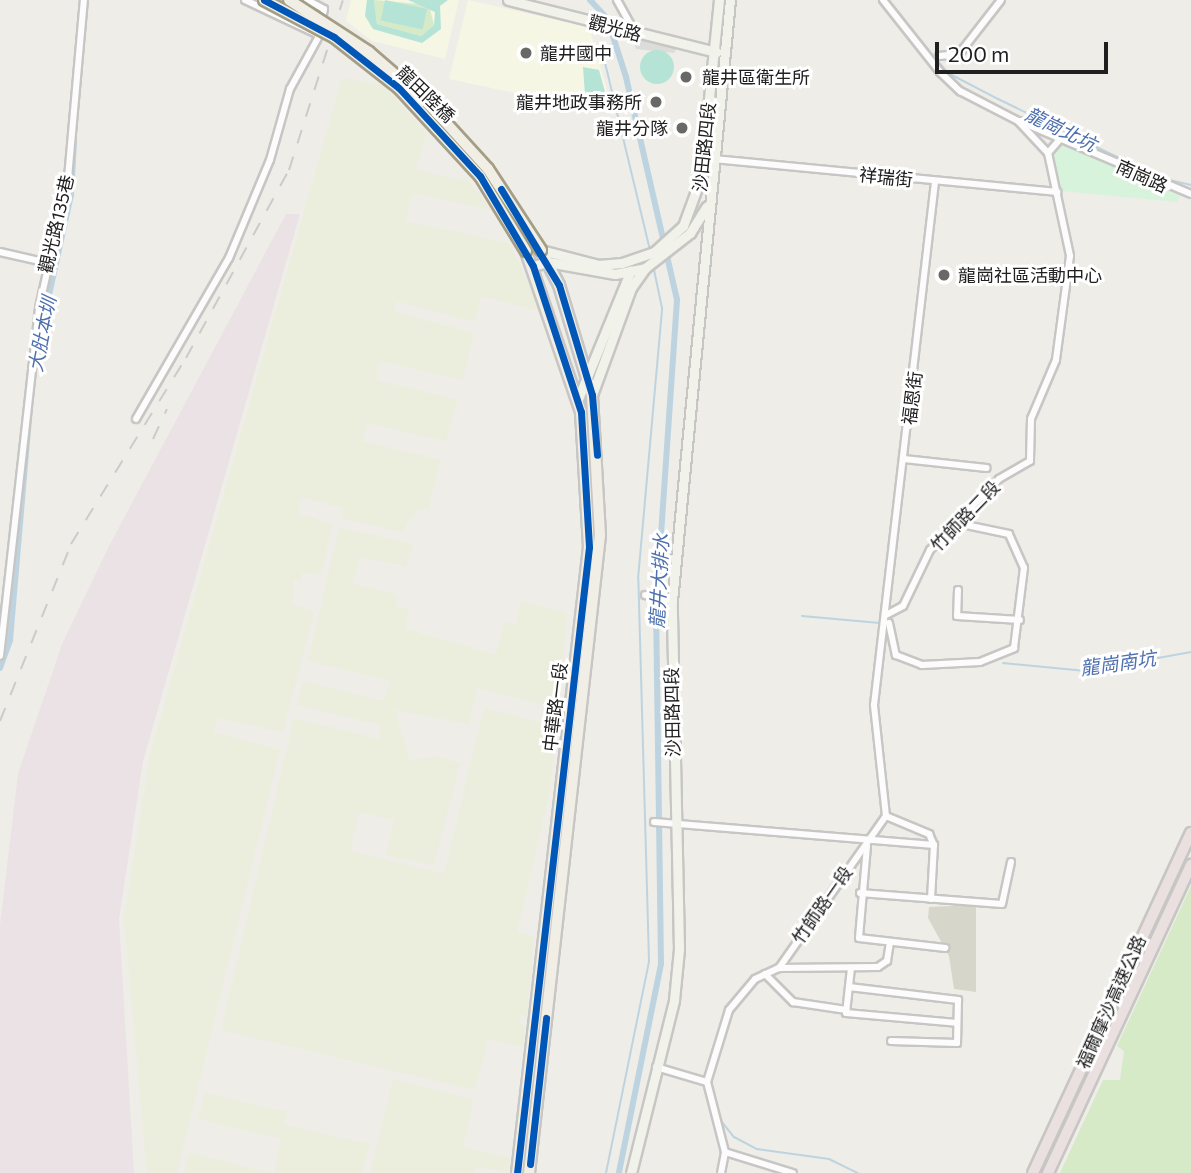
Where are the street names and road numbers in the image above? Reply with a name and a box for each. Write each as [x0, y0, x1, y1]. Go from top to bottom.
street label: 觀光路 [586, 11, 644, 45]
street label: 龍田陸橋 [393, 61, 459, 127]
street label: 沙田路四段 [689, 101, 719, 193]
street label: 南崗路 [1113, 155, 1171, 197]
street label: 祥瑞街 [858, 163, 914, 191]
street label: 觀光路135巷 [34, 173, 78, 275]
street label: 福恩街 [898, 370, 926, 426]
street label: 竹師路二段 [926, 476, 1004, 556]
street label: 中華路一段 [539, 661, 571, 753]
street label: 沙田路四段 [660, 667, 684, 757]
street label: 竹師路一段 [787, 862, 857, 948]
street label: 福爾摩沙高速公路 [1072, 932, 1150, 1072]

